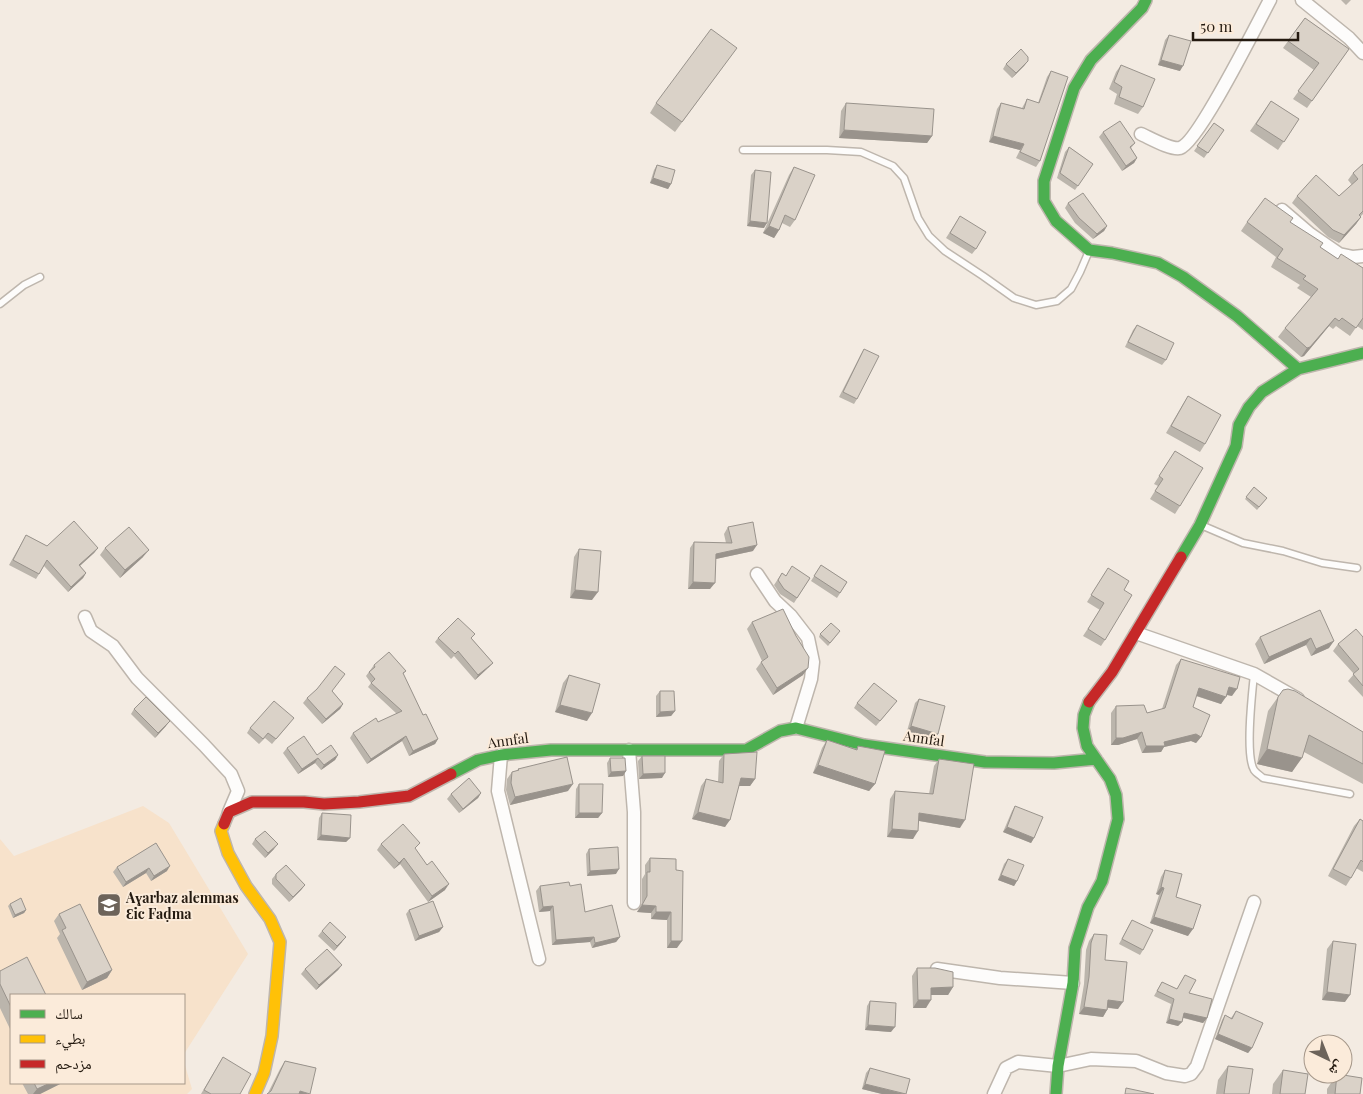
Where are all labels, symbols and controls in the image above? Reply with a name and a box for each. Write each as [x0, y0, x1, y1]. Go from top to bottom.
scale bar [1193, 10, 1298, 42]
text: 50 m [1200, 16, 1233, 36]
street label: Annfal [901, 726, 946, 750]
street label: Annfal [485, 728, 530, 752]
place label: Aɣarbaz alemmas Ɛic Faḍma [125, 888, 239, 923]
school or university icon: Aɣarbaz alemmas Ɛic Faḍma [96, 892, 122, 918]
legend [10, 994, 185, 1084]
text: سالك [55, 1003, 83, 1023]
text: بطيء [55, 1028, 85, 1051]
north arrow [1303, 1034, 1353, 1084]
text: مزدحم [55, 1053, 92, 1074]
text: ش [1325, 1057, 1349, 1081]

